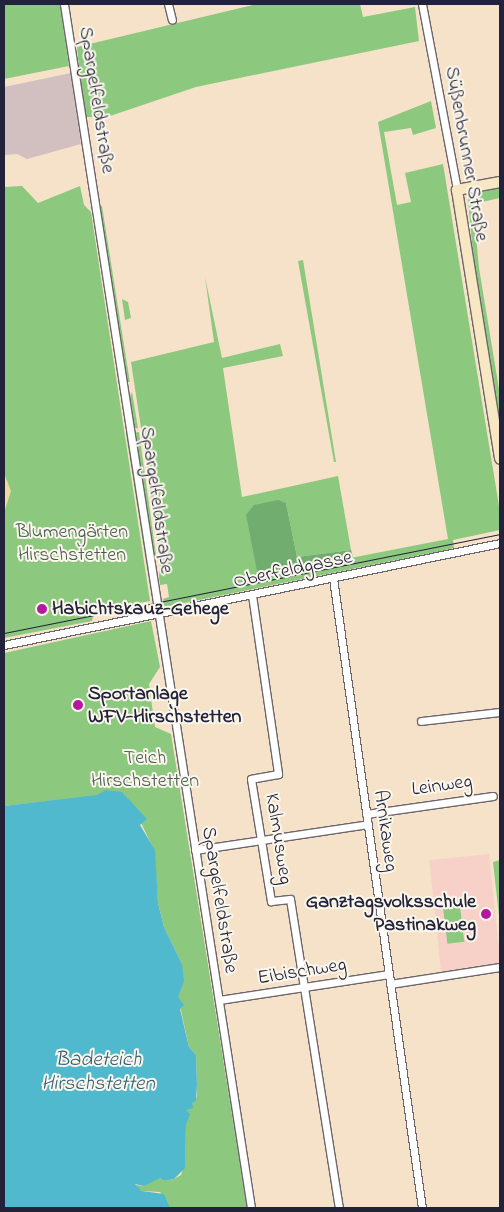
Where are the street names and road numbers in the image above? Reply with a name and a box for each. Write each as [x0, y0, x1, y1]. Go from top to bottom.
street label: Spargelfeldstraße [73, 25, 119, 175]
street label: Süßenbrunner Straße [439, 65, 493, 243]
street label: Spargelfeldstraße [134, 425, 178, 575]
street label: Oberfeldgasse [231, 546, 355, 594]
street label: Leinweg [410, 770, 474, 802]
street label: Arnikaweg [367, 788, 403, 874]
street label: Kalmusweg [259, 792, 297, 886]
street label: Spargelfeldstraße [196, 825, 242, 975]
street label: Eibischweg [256, 953, 348, 991]

